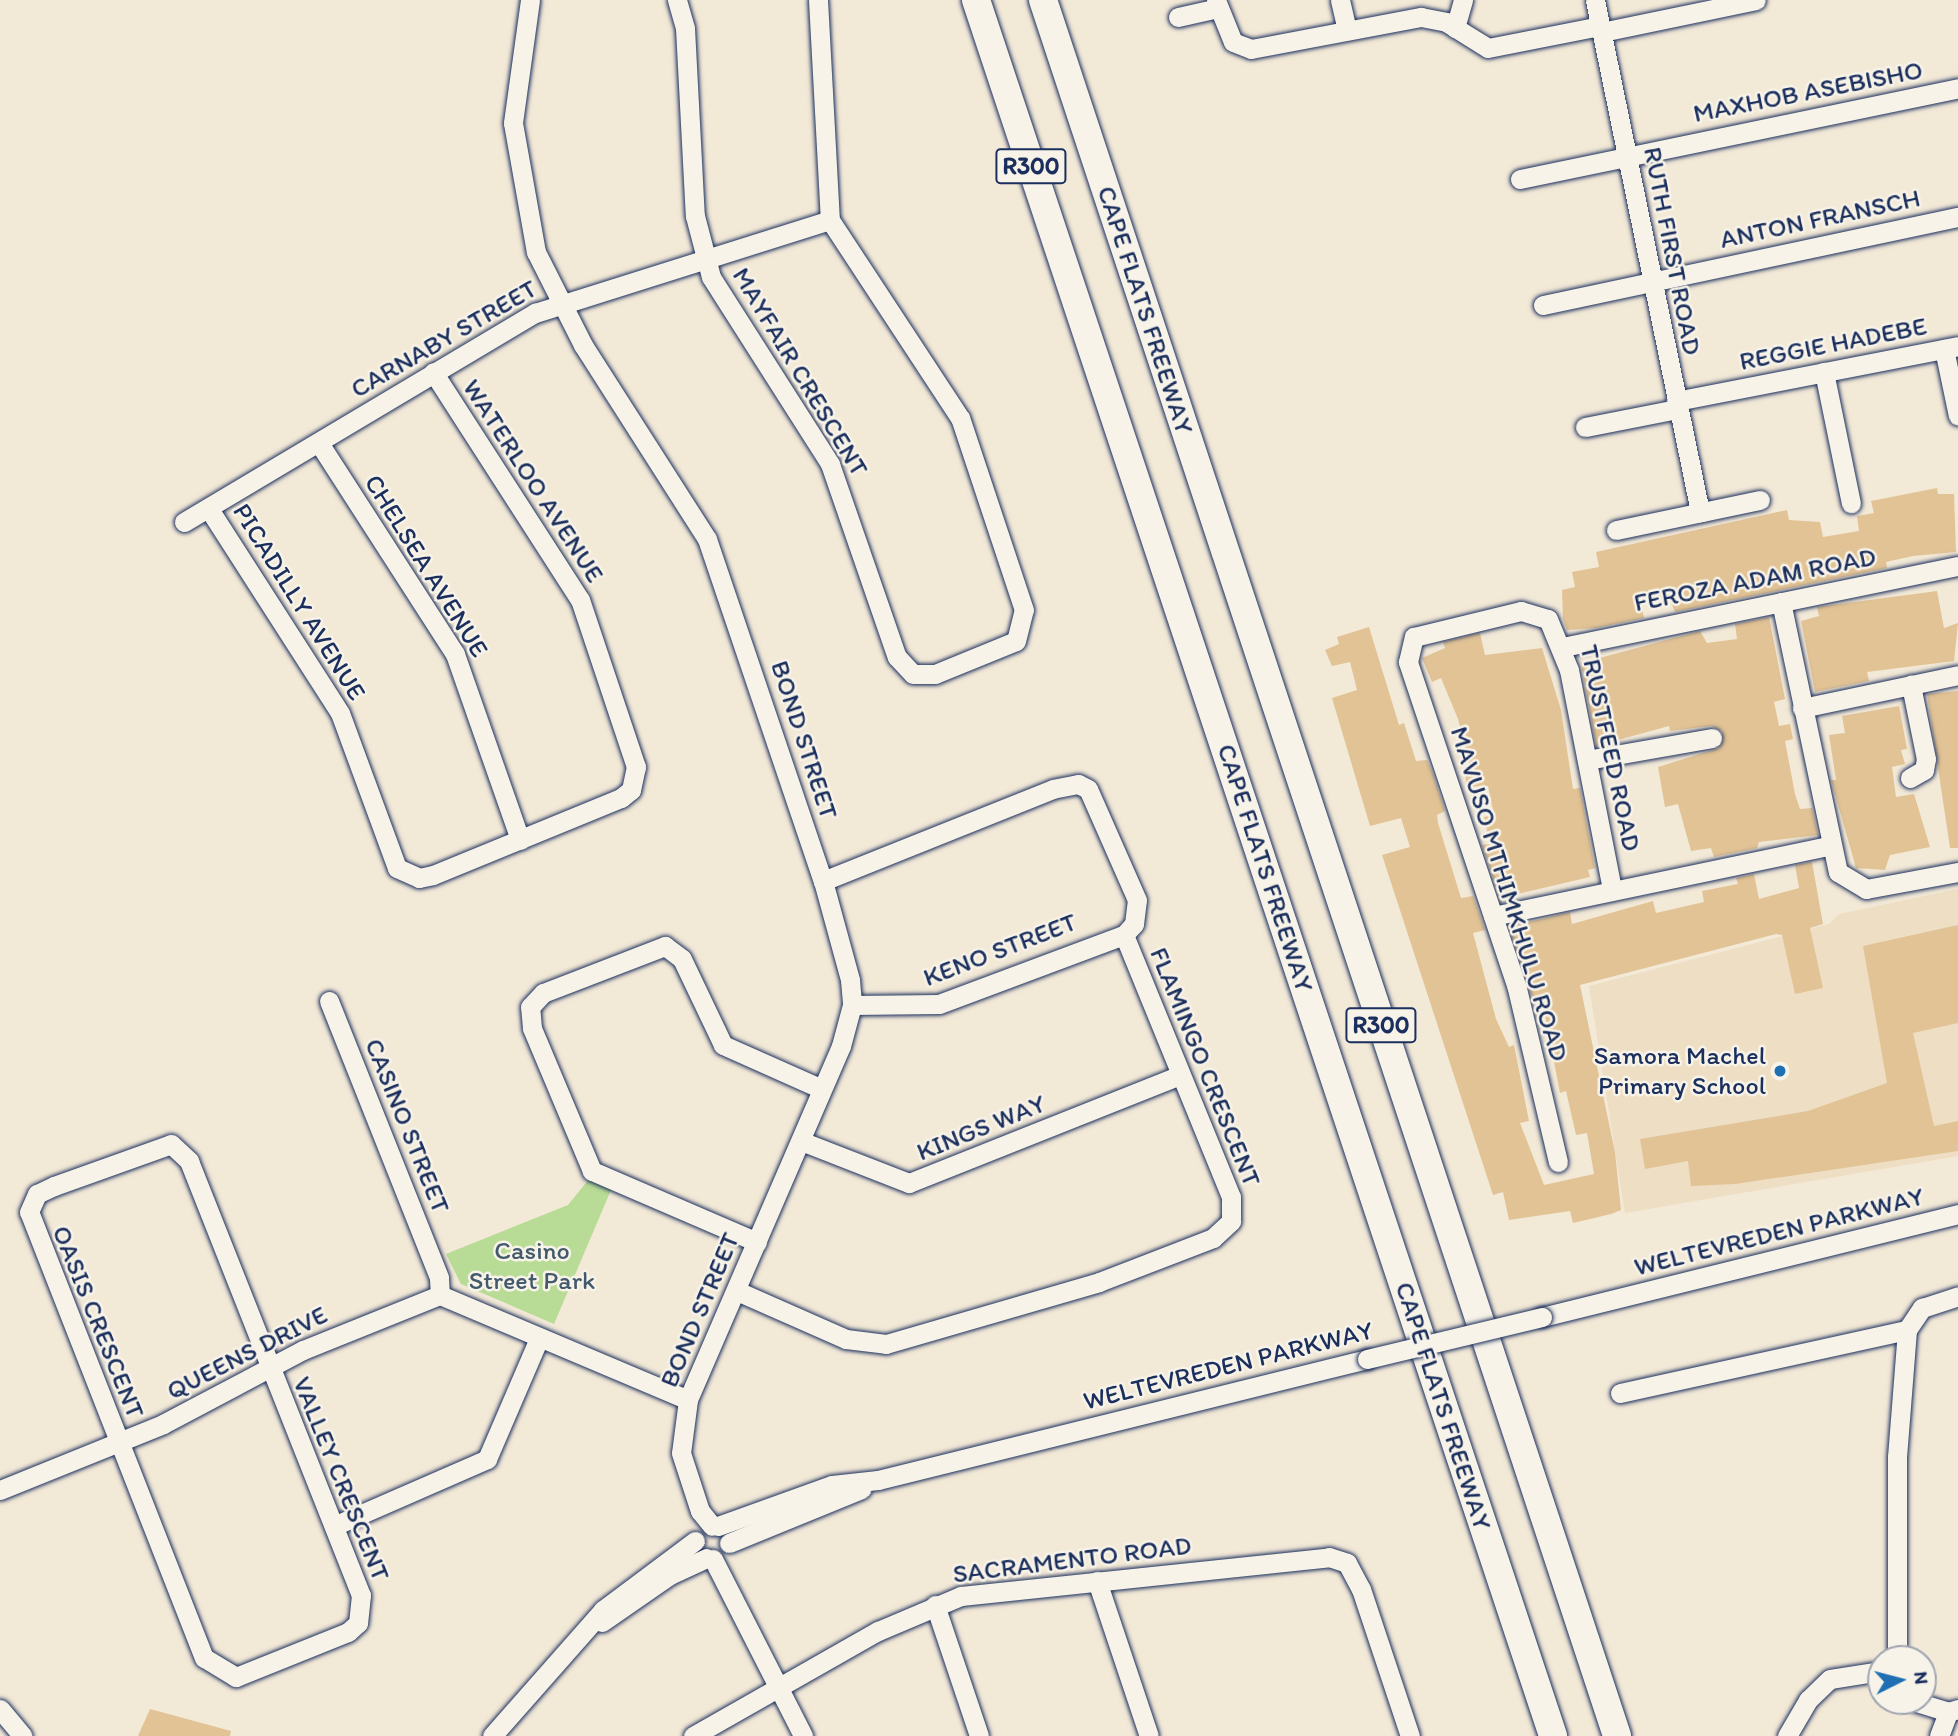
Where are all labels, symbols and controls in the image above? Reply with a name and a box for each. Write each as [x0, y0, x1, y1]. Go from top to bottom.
street label: MAXHOB ASEBISHO [1689, 54, 1927, 130]
street label: RUTH FIRST ROAD [1636, 143, 1708, 359]
road number: R300 [994, 146, 1068, 186]
street label: CAPE FLATS FREEWAY [1090, 182, 1200, 438]
street label: ANTON FRANSCH [1717, 183, 1923, 255]
street label: MAYFAIR CRESCENT [725, 262, 875, 482]
street label: CARNABY STREET [345, 273, 543, 405]
street label: REGGIE HADEBE [1737, 311, 1929, 377]
street label: WATERLOO AVENUE [456, 374, 610, 588]
street label: CHELSEA AVENUE [358, 469, 494, 663]
street label: PICADILLY AVENUE [226, 498, 372, 706]
street label: FEROZA ADAM ROAD [1632, 541, 1878, 619]
street label: TRUSTFEED ROAD [1573, 642, 1647, 854]
street label: BOND STREET [764, 657, 844, 823]
street label: MAVUSO MTHIMKHULU ROAD [1443, 723, 1575, 1065]
street label: CAPE FLATS FREEWAY [1210, 740, 1320, 996]
street label: KENO STREET [919, 906, 1081, 994]
street label: FLAMINGO CRESCENT [1143, 943, 1267, 1191]
road number: R300 [1344, 1004, 1418, 1045]
street label: CASINO STREET [358, 1034, 456, 1218]
place label: Samora Machel Primary School [1594, 1040, 1766, 1102]
marker: Samora Machel Primary School [1772, 1063, 1788, 1079]
street label: KINGS WAY [912, 1088, 1050, 1168]
street label: WELTEVREDEN PARKWAY [1631, 1181, 1927, 1283]
street label: OASIS CRESCENT [45, 1221, 151, 1423]
street label: BOND STREET [653, 1228, 747, 1392]
park label: Casino Street Park [469, 1235, 595, 1296]
street label: CAPE FLATS FREEWAY [1388, 1278, 1498, 1534]
street label: QUEENS DRIVE [162, 1299, 332, 1407]
street label: WELTEVREDEN PARKWAY [1080, 1315, 1376, 1417]
street label: VALLEY CRESCENT [286, 1372, 396, 1586]
street label: SACRAMENTO ROAD [951, 1530, 1193, 1590]
north arrow [1867, 1645, 1937, 1715]
text: N [1909, 1670, 1933, 1686]

